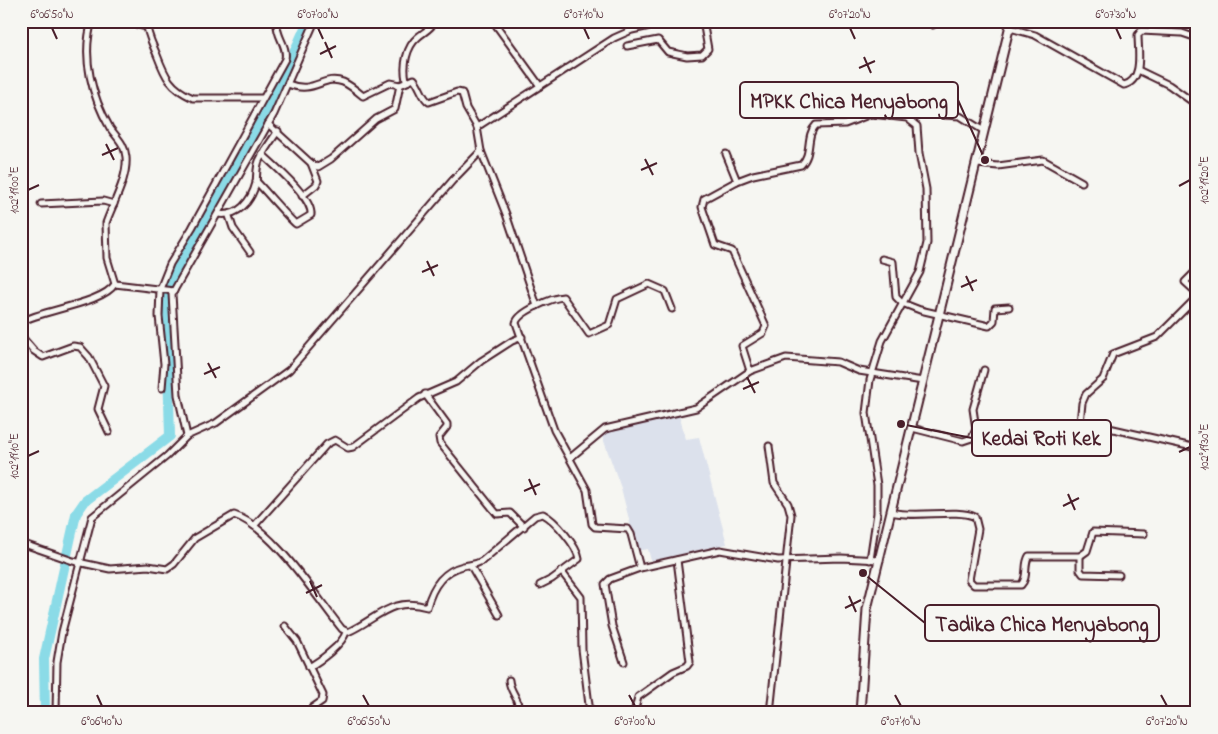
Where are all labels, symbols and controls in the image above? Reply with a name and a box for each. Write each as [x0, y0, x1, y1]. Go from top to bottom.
text: 6°06'50"N [30, 6, 74, 24]
text: 6°07'00"N [297, 6, 339, 24]
text: 6°07'10"N [564, 6, 604, 24]
text: 6°07'20"N [829, 6, 871, 24]
text: 6°07'30"N [1096, 6, 1136, 24]
callout: MPKK Chica Menyabong [740, 82, 958, 118]
text: MPKK Chica Menyabong [750, 88, 948, 120]
text: 102°19'20"E [1196, 156, 1214, 204]
text: 102°19'00"E [6, 166, 24, 214]
callout: Kedai Roti Kek [972, 420, 1111, 456]
text: 102°19'30"E [1196, 423, 1214, 471]
text: Kedai Roti Kek [981, 425, 1101, 455]
text: 102°19'10"E [6, 433, 24, 479]
callout: Tadika Chica Menyabong [925, 605, 1159, 641]
text: Tadika Chica Menyabong [935, 611, 1149, 643]
text: 6°06'40"N [81, 713, 123, 731]
text: 6°06'50"N [347, 713, 391, 731]
text: 6°07'00"N [614, 713, 656, 731]
text: 6°07'10"N [881, 713, 921, 731]
text: 6°07'20"N [1146, 713, 1188, 731]

